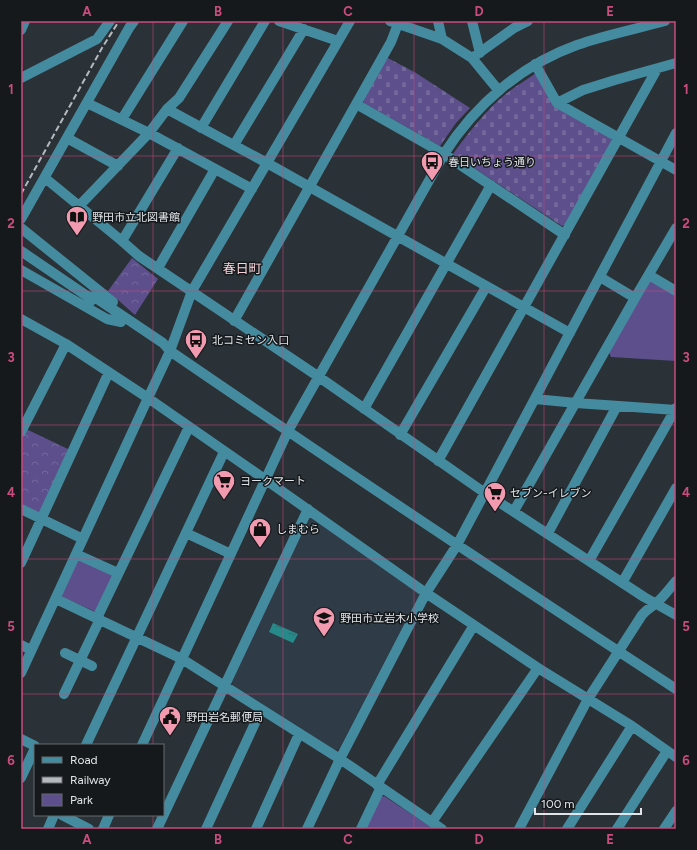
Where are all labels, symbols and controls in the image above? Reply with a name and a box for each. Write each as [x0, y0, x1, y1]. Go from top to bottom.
text: A [82, 4, 92, 19]
text: B [214, 4, 222, 19]
text: C [343, 4, 353, 19]
text: D [474, 4, 484, 19]
text: E [606, 4, 614, 19]
text: 1 [8, 82, 14, 97]
text: 1 [683, 82, 689, 97]
bus stop icon: 春日いちょう通り [419, 149, 445, 182]
place label: 春日いちょう通り [448, 156, 536, 169]
library icon: 野田市立北図書館 [64, 204, 90, 237]
place label: 野田市立北図書館 [92, 211, 180, 224]
text: 2 [7, 216, 15, 231]
text: 2 [682, 216, 690, 231]
district label: 春日町 [222, 261, 262, 276]
bus stop icon: 北コミセン入口 [183, 327, 209, 360]
place label: 北コミセン入口 [212, 334, 289, 347]
text: 3 [7, 350, 15, 365]
text: 3 [682, 350, 690, 365]
supermarket icon: ヨークマート [211, 468, 237, 501]
place label: ヨークマート [240, 475, 306, 488]
supermarket icon: セブン-イレブン [482, 480, 508, 513]
text: 4 [7, 485, 15, 500]
text: 4 [682, 485, 690, 500]
place label: セブン-イレブン [510, 487, 592, 500]
shop icon: しまむら [247, 516, 273, 549]
place label: しまむら [276, 523, 320, 536]
school or university icon: 野田市立岩木小学校 [311, 605, 337, 638]
place label: 野田市立岩木小学校 [340, 612, 439, 625]
text: 5 [7, 619, 15, 634]
text: 5 [682, 619, 690, 634]
public building icon: 野田岩名郵便局 [157, 704, 183, 737]
place label: 野田岩名郵便局 [186, 711, 263, 724]
legend [34, 744, 164, 816]
text: 6 [7, 753, 15, 768]
text: Road [70, 753, 98, 767]
text: 6 [682, 753, 690, 768]
text: Railway [70, 773, 111, 787]
scale bar [535, 790, 641, 816]
text: Park [70, 793, 93, 807]
text: 100 m [541, 797, 575, 811]
text: A [82, 832, 92, 847]
text: B [214, 832, 222, 847]
text: C [343, 832, 353, 847]
text: D [474, 832, 484, 847]
text: E [606, 832, 614, 847]

